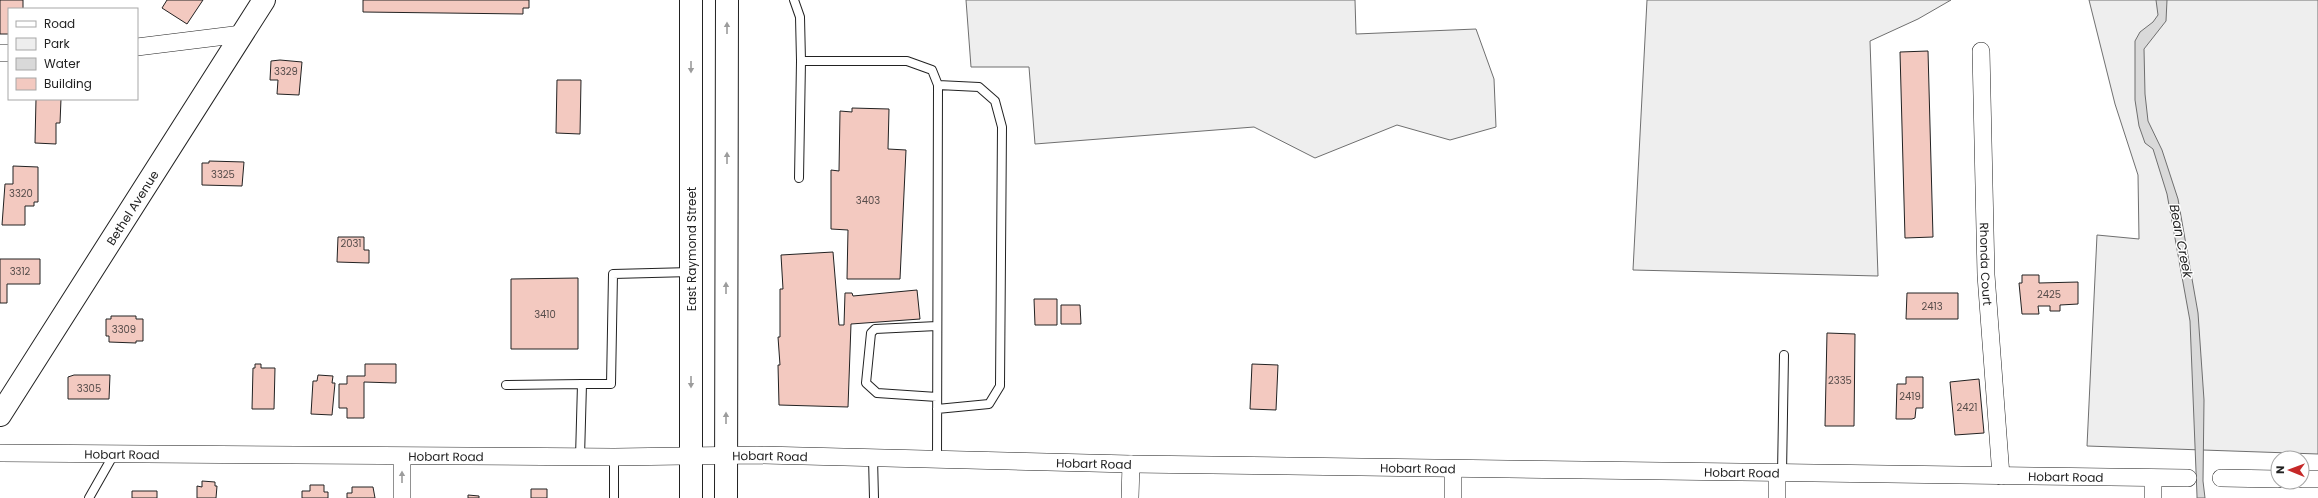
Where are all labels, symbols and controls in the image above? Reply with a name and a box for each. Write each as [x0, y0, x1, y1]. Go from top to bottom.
legend [8, 8, 138, 100]
text: Road [44, 15, 75, 32]
one-way arrow [724, 21, 730, 34]
text: Park [44, 35, 71, 52]
text: Water [44, 55, 81, 72]
one-way arrow [688, 61, 694, 74]
house number: 3329 [274, 64, 298, 79]
text: Building [44, 75, 92, 92]
one-way arrow [724, 151, 730, 164]
street label: Bethel Avenue [102, 167, 162, 248]
house number: 3325 [211, 167, 235, 182]
house number: 3320 [9, 186, 33, 201]
street label: East Raymond Street [683, 187, 700, 311]
house number: 3403 [856, 193, 880, 208]
water label: Bean Creek [2165, 203, 2198, 281]
street label: Rhonda Court [1976, 222, 1997, 306]
house number: 2031 [340, 236, 362, 251]
house number: 3312 [10, 264, 31, 279]
one-way arrow [723, 281, 729, 294]
house number: 2425 [2037, 287, 2061, 302]
house number: 2413 [1921, 299, 1943, 314]
house number: 3410 [534, 307, 556, 322]
house number: 3309 [112, 322, 136, 337]
house number: 2335 [1828, 373, 1852, 388]
one-way arrow [688, 376, 694, 389]
house number: 3305 [77, 381, 101, 396]
house number: 2419 [1899, 389, 1921, 404]
house number: 2421 [1957, 400, 1978, 415]
one-way arrow [723, 411, 729, 424]
street label: Hobart Road [84, 445, 160, 463]
street label: Hobart Road [732, 446, 808, 465]
street label: Hobart Road [408, 447, 484, 465]
north arrow [2270, 450, 2310, 490]
street label: Hobart Road [1056, 454, 1132, 473]
street label: Hobart Road [1380, 459, 1456, 477]
street label: Hobart Road [1704, 463, 1780, 481]
text: N [2272, 466, 2288, 474]
street label: Hobart Road [2028, 467, 2104, 485]
one-way arrow [399, 470, 405, 483]

